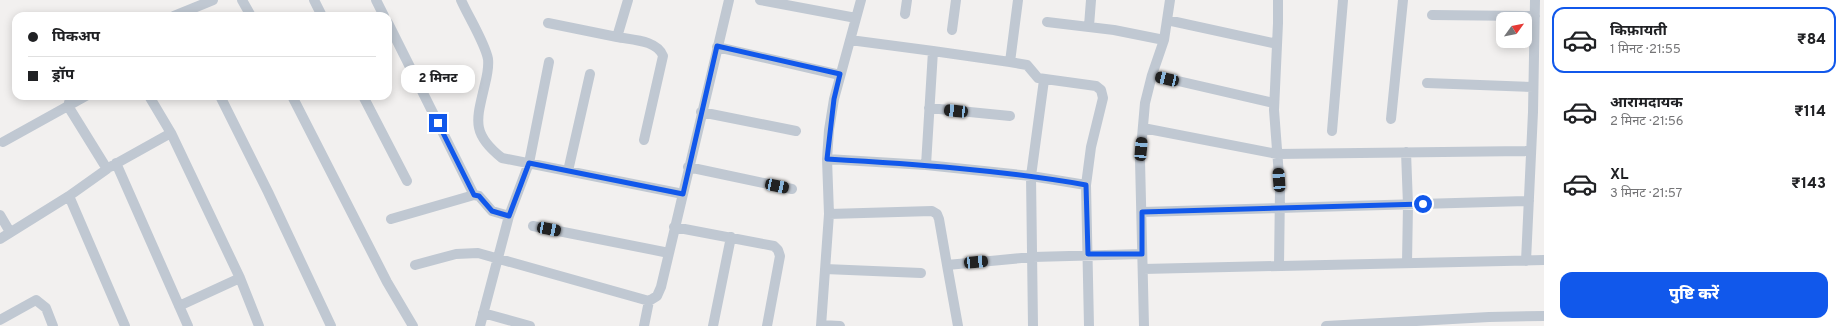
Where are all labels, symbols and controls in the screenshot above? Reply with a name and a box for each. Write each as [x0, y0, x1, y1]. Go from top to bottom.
north arrow [1496, 12, 1532, 48]
map controls [1496, 12, 1532, 48]
icon: car [1562, 22, 1598, 58]
text: किफ़ायती [1610, 22, 1667, 41]
text: पिकअप [52, 28, 100, 47]
text: ₹84 [1797, 31, 1826, 50]
text: 1 मिनट · 21:55 [1610, 42, 1681, 58]
callout: 2 मिनट [401, 65, 475, 93]
text: ड्रॉप [52, 66, 74, 85]
car [1154, 70, 1180, 88]
text: 2 मिनट [418, 71, 458, 87]
icon: car [1562, 94, 1598, 130]
text: आरामदायक [1610, 94, 1683, 113]
text: ₹114 [1794, 103, 1826, 122]
car [943, 104, 969, 118]
route end [429, 114, 447, 132]
text: 2 मिनट · 21:56 [1610, 114, 1684, 130]
car [1134, 137, 1148, 161]
icon: car [1562, 166, 1598, 202]
text: XL [1610, 166, 1628, 185]
car [1272, 168, 1286, 192]
text: ₹143 [1791, 175, 1826, 194]
car [764, 178, 790, 194]
text: 3 मिनट · 21:57 [1610, 186, 1682, 202]
route start [1414, 195, 1432, 213]
car [536, 221, 562, 237]
car [964, 255, 988, 269]
button: पुष्टि करें [1560, 272, 1828, 318]

